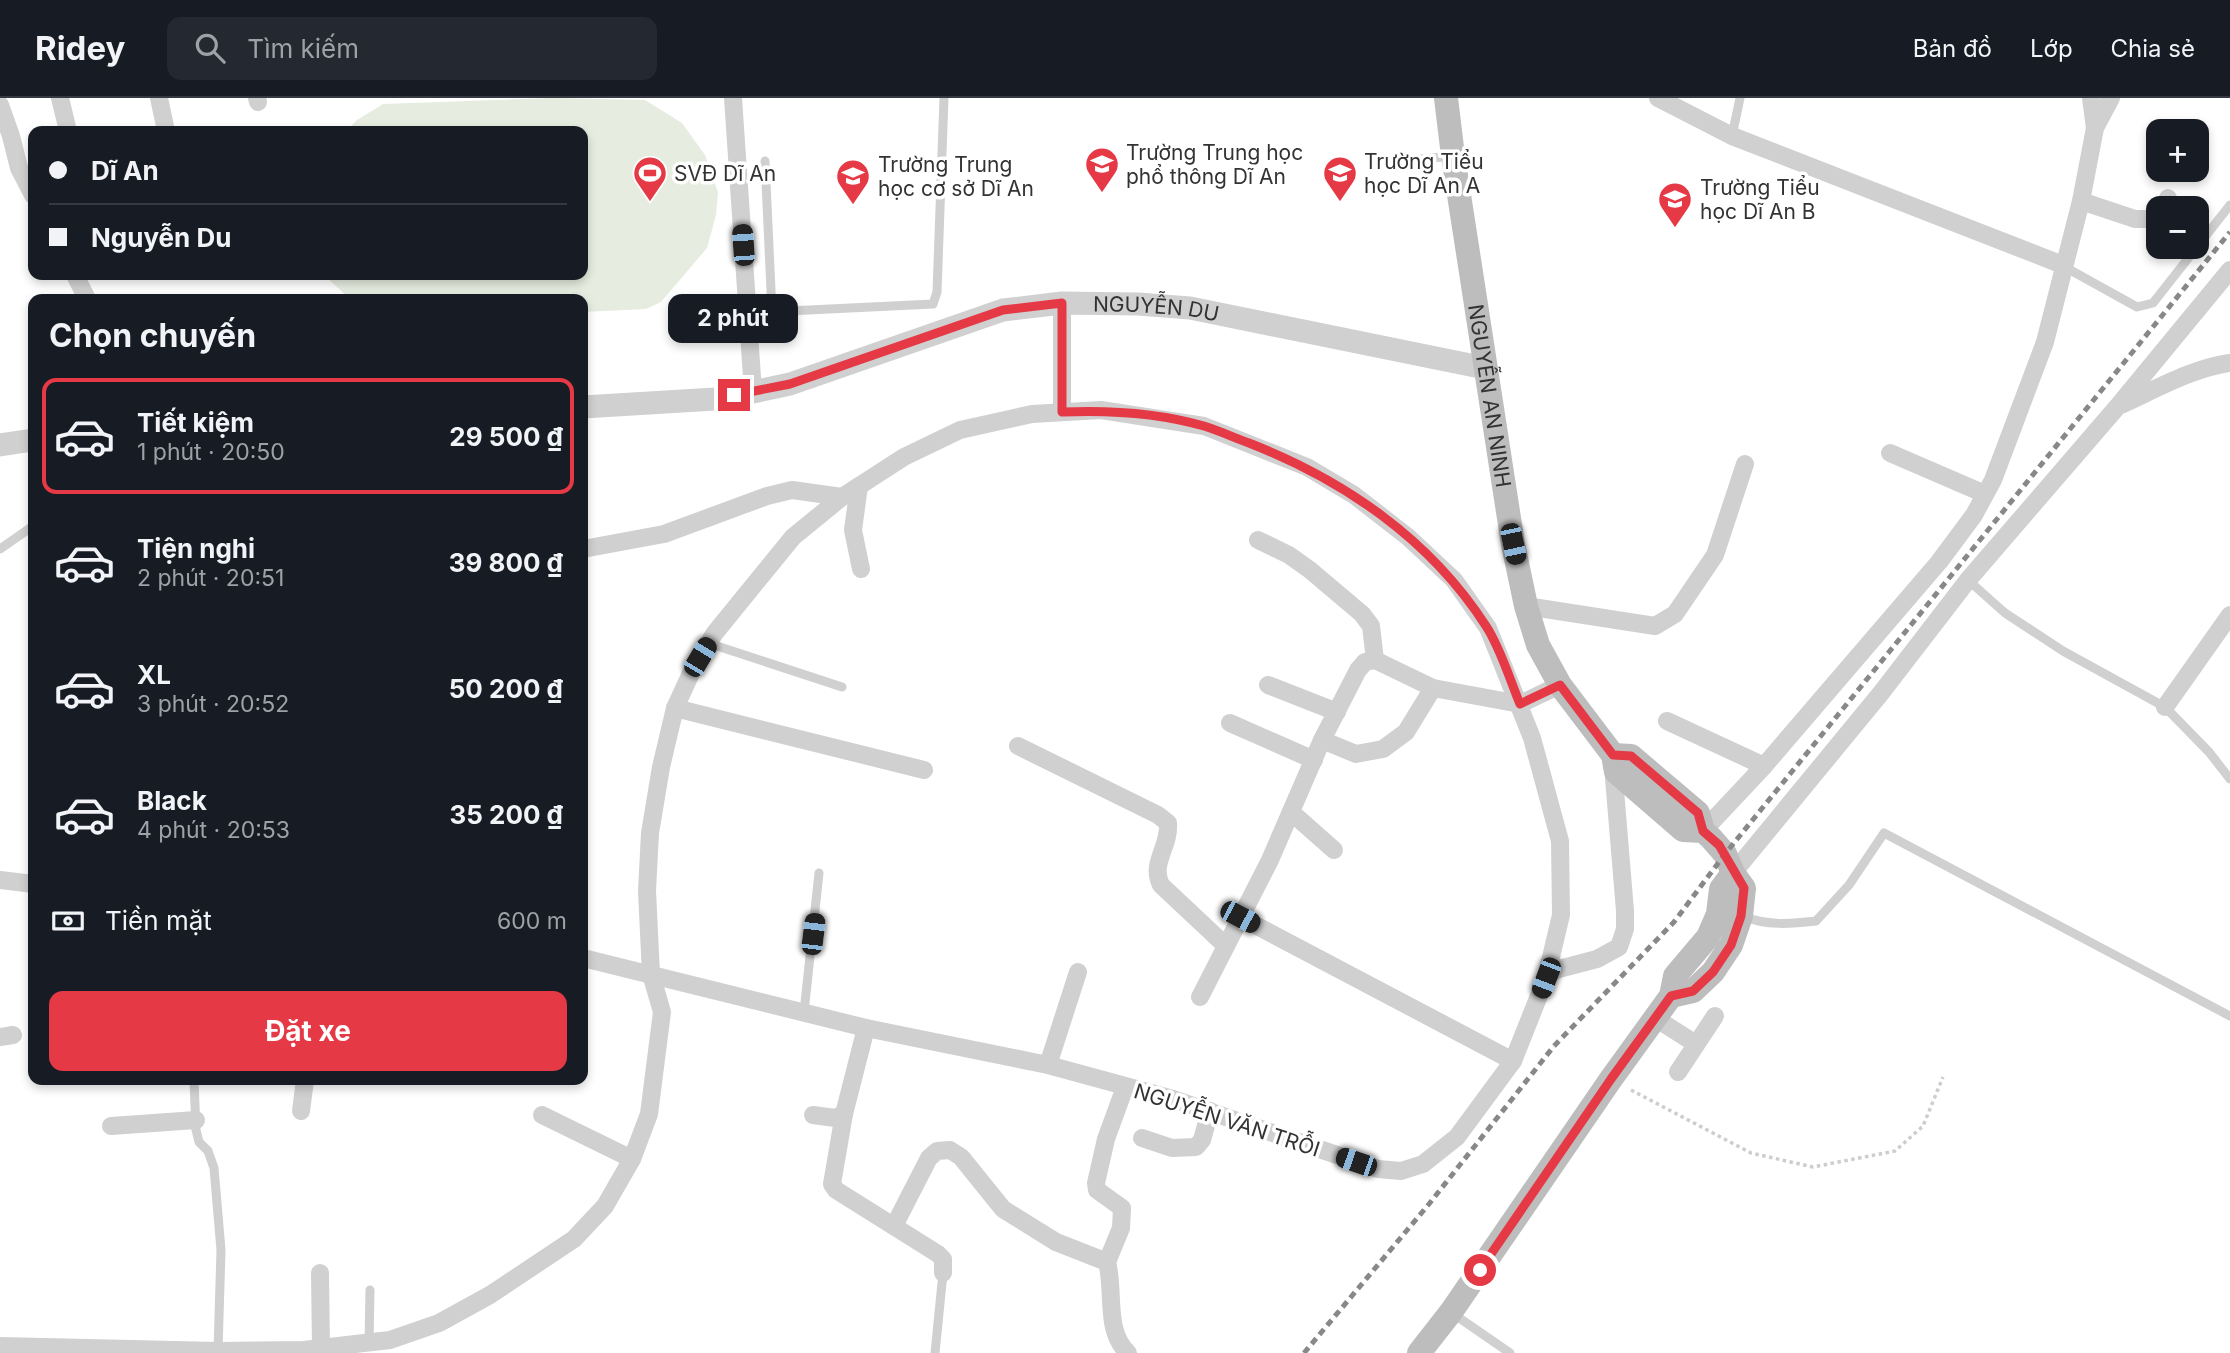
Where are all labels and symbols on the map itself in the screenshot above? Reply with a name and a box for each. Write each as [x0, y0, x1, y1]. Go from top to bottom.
place label: Trường Trung học phổ thông Dĩ An [1126, 140, 1303, 189]
school or university icon: Trường Trung học phổ thông Dĩ An [1083, 145, 1121, 194]
place label: Trường Tiểu học Dĩ An A [1364, 149, 1484, 198]
place label: Trường Trung học cơ sở Dĩ An [878, 152, 1034, 201]
sports icon: SVĐ Dĩ An [631, 154, 669, 203]
school or university icon: Trường Tiểu học Dĩ An A [1321, 154, 1359, 203]
school or university icon: Trường Trung học cơ sở Dĩ An [834, 157, 872, 206]
place label: SVĐ Dĩ An [674, 161, 776, 186]
place label: Trường Tiểu học Dĩ An B [1700, 175, 1820, 224]
school or university icon: Trường Tiểu học Dĩ An B [1656, 180, 1694, 229]
car [732, 223, 755, 267]
street label: NGUYỄN DU [1093, 289, 1221, 326]
callout: 2 phút [669, 294, 799, 342]
street label: NGUYỄN AN NINH [1464, 302, 1517, 489]
route end [718, 379, 750, 411]
car [1499, 521, 1528, 567]
car [681, 634, 720, 680]
car [1217, 898, 1264, 936]
car [801, 912, 826, 956]
car [1529, 955, 1564, 1001]
street label: NGUYỄN VĂN TRỖI [1131, 1074, 1324, 1162]
car [1333, 1145, 1380, 1179]
route start [1464, 1254, 1496, 1286]

